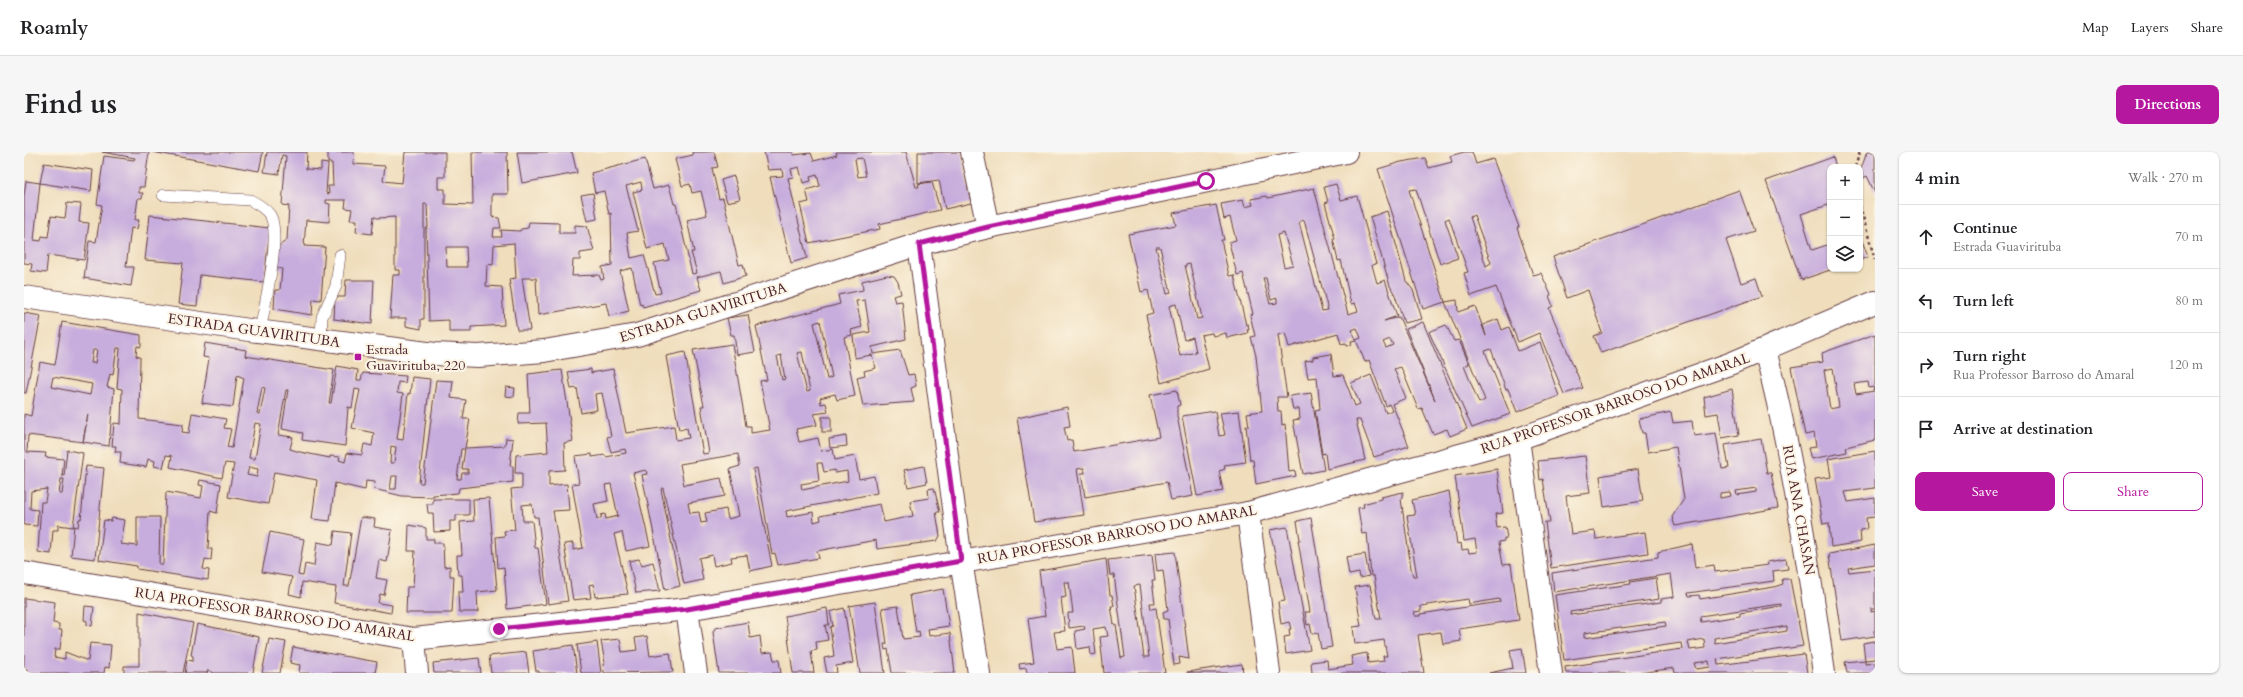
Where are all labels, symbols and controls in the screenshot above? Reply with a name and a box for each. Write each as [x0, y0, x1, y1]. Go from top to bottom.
text: Roamly [20, 15, 88, 41]
text: Map [2082, 18, 2109, 37]
text: Layers [2131, 18, 2169, 37]
text: Share [2191, 18, 2223, 37]
text: Find us [24, 85, 117, 123]
button: Directions [2116, 85, 2219, 124]
map controls [1827, 164, 1863, 272]
button: + [1827, 164, 1863, 200]
text: 4 min [1915, 167, 1960, 190]
text: Walk · 270 m [2128, 169, 2203, 187]
route start [1197, 172, 1215, 190]
button: − [1827, 200, 1863, 236]
text: Continue [1953, 218, 2018, 238]
icon: ahead [1915, 226, 1937, 248]
text: 70 m [2175, 228, 2203, 246]
button: layers [1827, 236, 1863, 272]
text: Estrada Guavirituba [1953, 238, 2061, 256]
street label: ESTRADA GUAVIRITUBA [617, 278, 789, 347]
icon: left [1915, 290, 1937, 312]
text: Turn left [1953, 291, 2014, 311]
text: 80 m [2175, 292, 2203, 310]
street label: ESTRADA GUAVIRITUBA [167, 309, 341, 352]
place label: Estrada Guavirituba, 220 [366, 340, 465, 375]
text: Turn right [1953, 346, 2026, 366]
street label: RUA PROFESSOR BARROSO DO AMARAL [1478, 348, 1753, 459]
marker: Estrada Guavirituba, 220 [353, 352, 363, 362]
icon: right [1915, 354, 1937, 376]
text: 120 m [2169, 356, 2203, 374]
text: Rua Professor Barroso do Amaral [1953, 366, 2134, 384]
icon: arrive [1915, 418, 1937, 440]
text: Arrive at destination [1953, 419, 2093, 439]
street label: RUA ANA CHASAN [1778, 444, 1819, 577]
button: Save [1915, 472, 2055, 511]
button: Share [2063, 472, 2203, 511]
street label: RUA PROFESSOR BARROSO DO AMARAL [976, 500, 1259, 568]
street label: RUA PROFESSOR BARROSO DO AMARAL [133, 583, 417, 646]
route end [490, 620, 508, 638]

